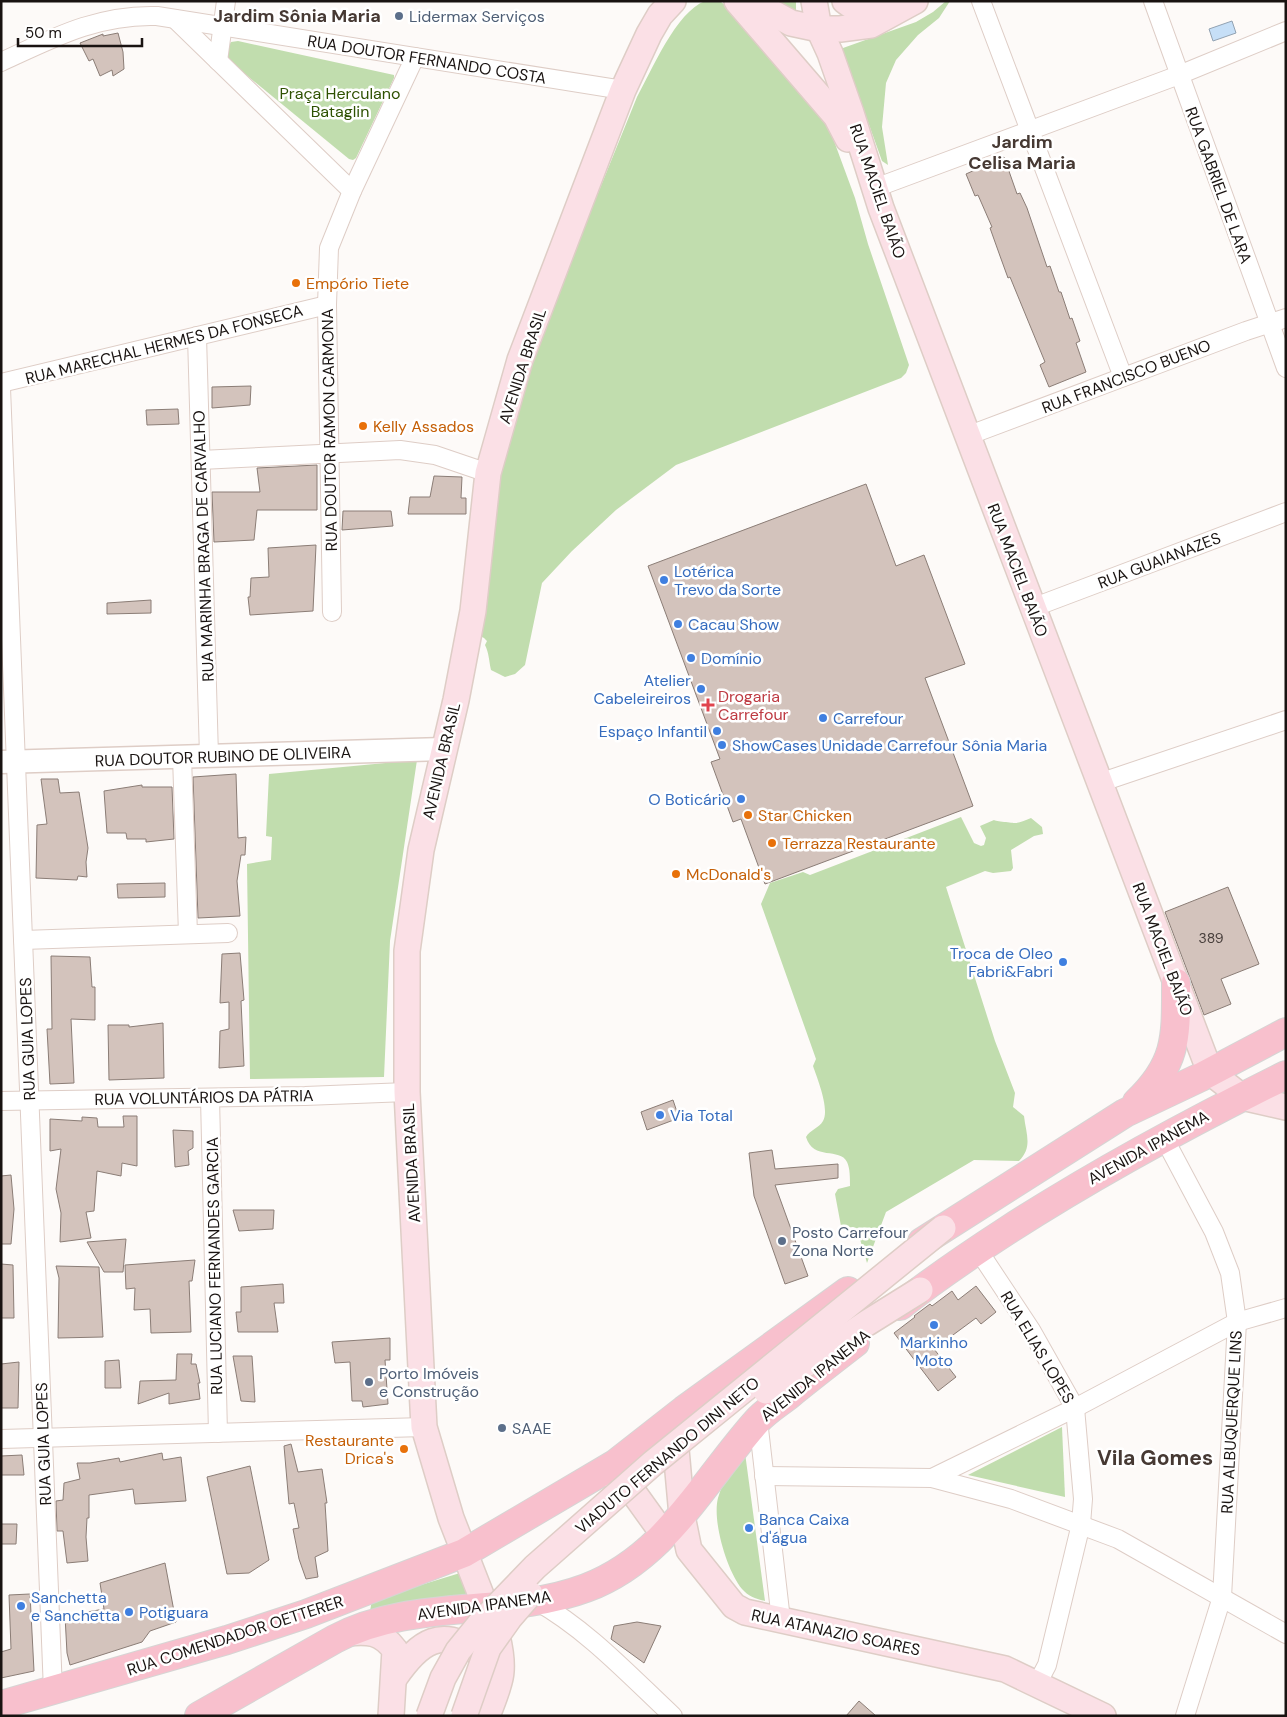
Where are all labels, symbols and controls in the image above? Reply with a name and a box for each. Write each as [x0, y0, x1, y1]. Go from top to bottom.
district label: Jardim Sônia Maria [213, 4, 381, 28]
place label: Lidermax Serviços [409, 6, 545, 27]
marker: Lidermax Serviços [393, 10, 405, 22]
scale bar [18, 15, 141, 47]
text: 50 m [25, 23, 62, 43]
street label: RUA DOUTOR FERNANDO COSTA [306, 30, 548, 89]
park label: Praça Herculano Bataglin [280, 83, 400, 122]
street label: RUA GABRIEL DE LARA [1180, 104, 1257, 267]
street label: RUA MACIEL BAIÃO [845, 121, 910, 261]
district label: Jardim Celisa Maria [968, 130, 1076, 175]
place label: Empório Tiete [306, 273, 409, 294]
marker: Empório Tiete [290, 277, 302, 289]
street label: RUA MARECHAL HERMES DA FONSECA [23, 300, 305, 389]
street label: AVENIDA BRASIL [494, 306, 551, 426]
street label: RUA DOUTOR RAMON CARMONA [317, 308, 342, 552]
street label: RUA FRANCISCO BUENO [1039, 335, 1214, 418]
street label: RUA MARINHA BRAGA DE CARVALHO [188, 410, 219, 682]
place label: Kelly Assados [373, 416, 474, 437]
marker: Kelly Assados [357, 420, 369, 432]
street label: RUA MACIEL BAIÃO [982, 501, 1053, 640]
street label: RUA GUAIANAZES [1095, 527, 1224, 594]
place label: Lotérica Trevo da Sorte [674, 561, 781, 600]
marker: Lotérica Trevo da Sorte [658, 574, 670, 586]
place label: Cacau Show [688, 614, 779, 635]
marker: Cacau Show [672, 618, 684, 630]
place label: Domínio [701, 648, 762, 669]
marker: Domínio [685, 652, 697, 664]
place label: Atelier Cabeleireiros [594, 670, 691, 709]
marker: Atelier Cabeleireiros [695, 683, 707, 695]
place label: Drogaria Carrefour [718, 686, 789, 725]
marker: Drogaria Carrefour [702, 699, 714, 711]
street label: AVENIDA BRASIL [418, 700, 465, 822]
place label: Carrefour [833, 708, 904, 729]
marker: Carrefour [817, 712, 829, 724]
place label: Espaço Infantil [599, 721, 707, 742]
marker: Espaço Infantil [711, 725, 723, 737]
place label: ShowCases Unidade Carrefour Sônia Maria [732, 735, 1047, 756]
marker: ShowCases Unidade Carrefour Sônia Maria [716, 739, 728, 751]
street label: RUA DOUTOR RUBINO DE OLIVEIRA [95, 742, 352, 771]
place label: O Boticário [648, 789, 731, 810]
marker: O Boticário [735, 793, 747, 805]
place label: Star Chicken [758, 805, 852, 826]
marker: Star Chicken [742, 809, 754, 821]
place label: Terrazza Restaurante [782, 833, 936, 854]
marker: Terrazza Restaurante [766, 837, 778, 849]
place label: McDonald's [686, 864, 771, 885]
marker: McDonald's [670, 868, 682, 880]
street label: RUA MACIEL BAIÃO [1127, 880, 1198, 1019]
house number: 389 [1198, 929, 1224, 947]
place label: Troca de Oleo Fabri&Fabri [950, 943, 1053, 982]
marker: Troca de Oleo Fabri&Fabri [1057, 956, 1069, 968]
street label: RUA GUIA LOPES [15, 977, 40, 1101]
street label: RUA VOLUNTÁRIOS DA PÁTRIA [94, 1085, 314, 1110]
street label: AVENIDA BRASIL [398, 1103, 425, 1223]
place label: Via Total [670, 1105, 733, 1126]
street label: AVENIDA IPANEMA [1084, 1105, 1213, 1189]
marker: Via Total [654, 1109, 666, 1121]
street label: RUA LUCIANO FERNANDES GARCIA [202, 1137, 227, 1395]
place label: Posto Carrefour Zona Norte [792, 1222, 908, 1261]
marker: Posto Carrefour Zona Norte [776, 1235, 788, 1247]
street label: RUA ELIAS LOPES [996, 1287, 1079, 1407]
marker: Markinho Moto [928, 1319, 940, 1331]
street label: AVENIDA IPANEMA [756, 1324, 875, 1426]
street label: RUA ALBUQUERQUE LINS [1216, 1330, 1247, 1514]
place label: Markinho Moto [900, 1332, 968, 1371]
place label: Porto Imóveis e Construção [379, 1363, 479, 1402]
street label: VIADUTO FERNANDO DINI NETO [571, 1372, 764, 1539]
marker: Porto Imóveis e Construção [363, 1376, 375, 1388]
street label: RUA GUIA LOPES [31, 1382, 56, 1506]
place label: SAAE [512, 1418, 552, 1439]
marker: SAAE [496, 1422, 508, 1434]
place label: Restaurante Drica's [305, 1430, 394, 1469]
marker: Restaurante Drica's [398, 1443, 410, 1455]
district label: Vila Gomes [1097, 1444, 1213, 1472]
place label: Banca Caixa d'água [759, 1509, 849, 1548]
marker: Banca Caixa d'água [743, 1522, 755, 1534]
street label: AVENIDA IPANEMA [416, 1586, 553, 1625]
place label: Sanchetta e Sanchetta [31, 1587, 120, 1626]
street label: RUA COMENDADOR OETTERER [124, 1591, 346, 1680]
marker: Sanchetta e Sanchetta [15, 1600, 27, 1612]
place label: Potiguara [139, 1602, 209, 1623]
street label: RUA ATANAZIO SOARES [750, 1604, 922, 1661]
marker: Potiguara [123, 1606, 135, 1618]

